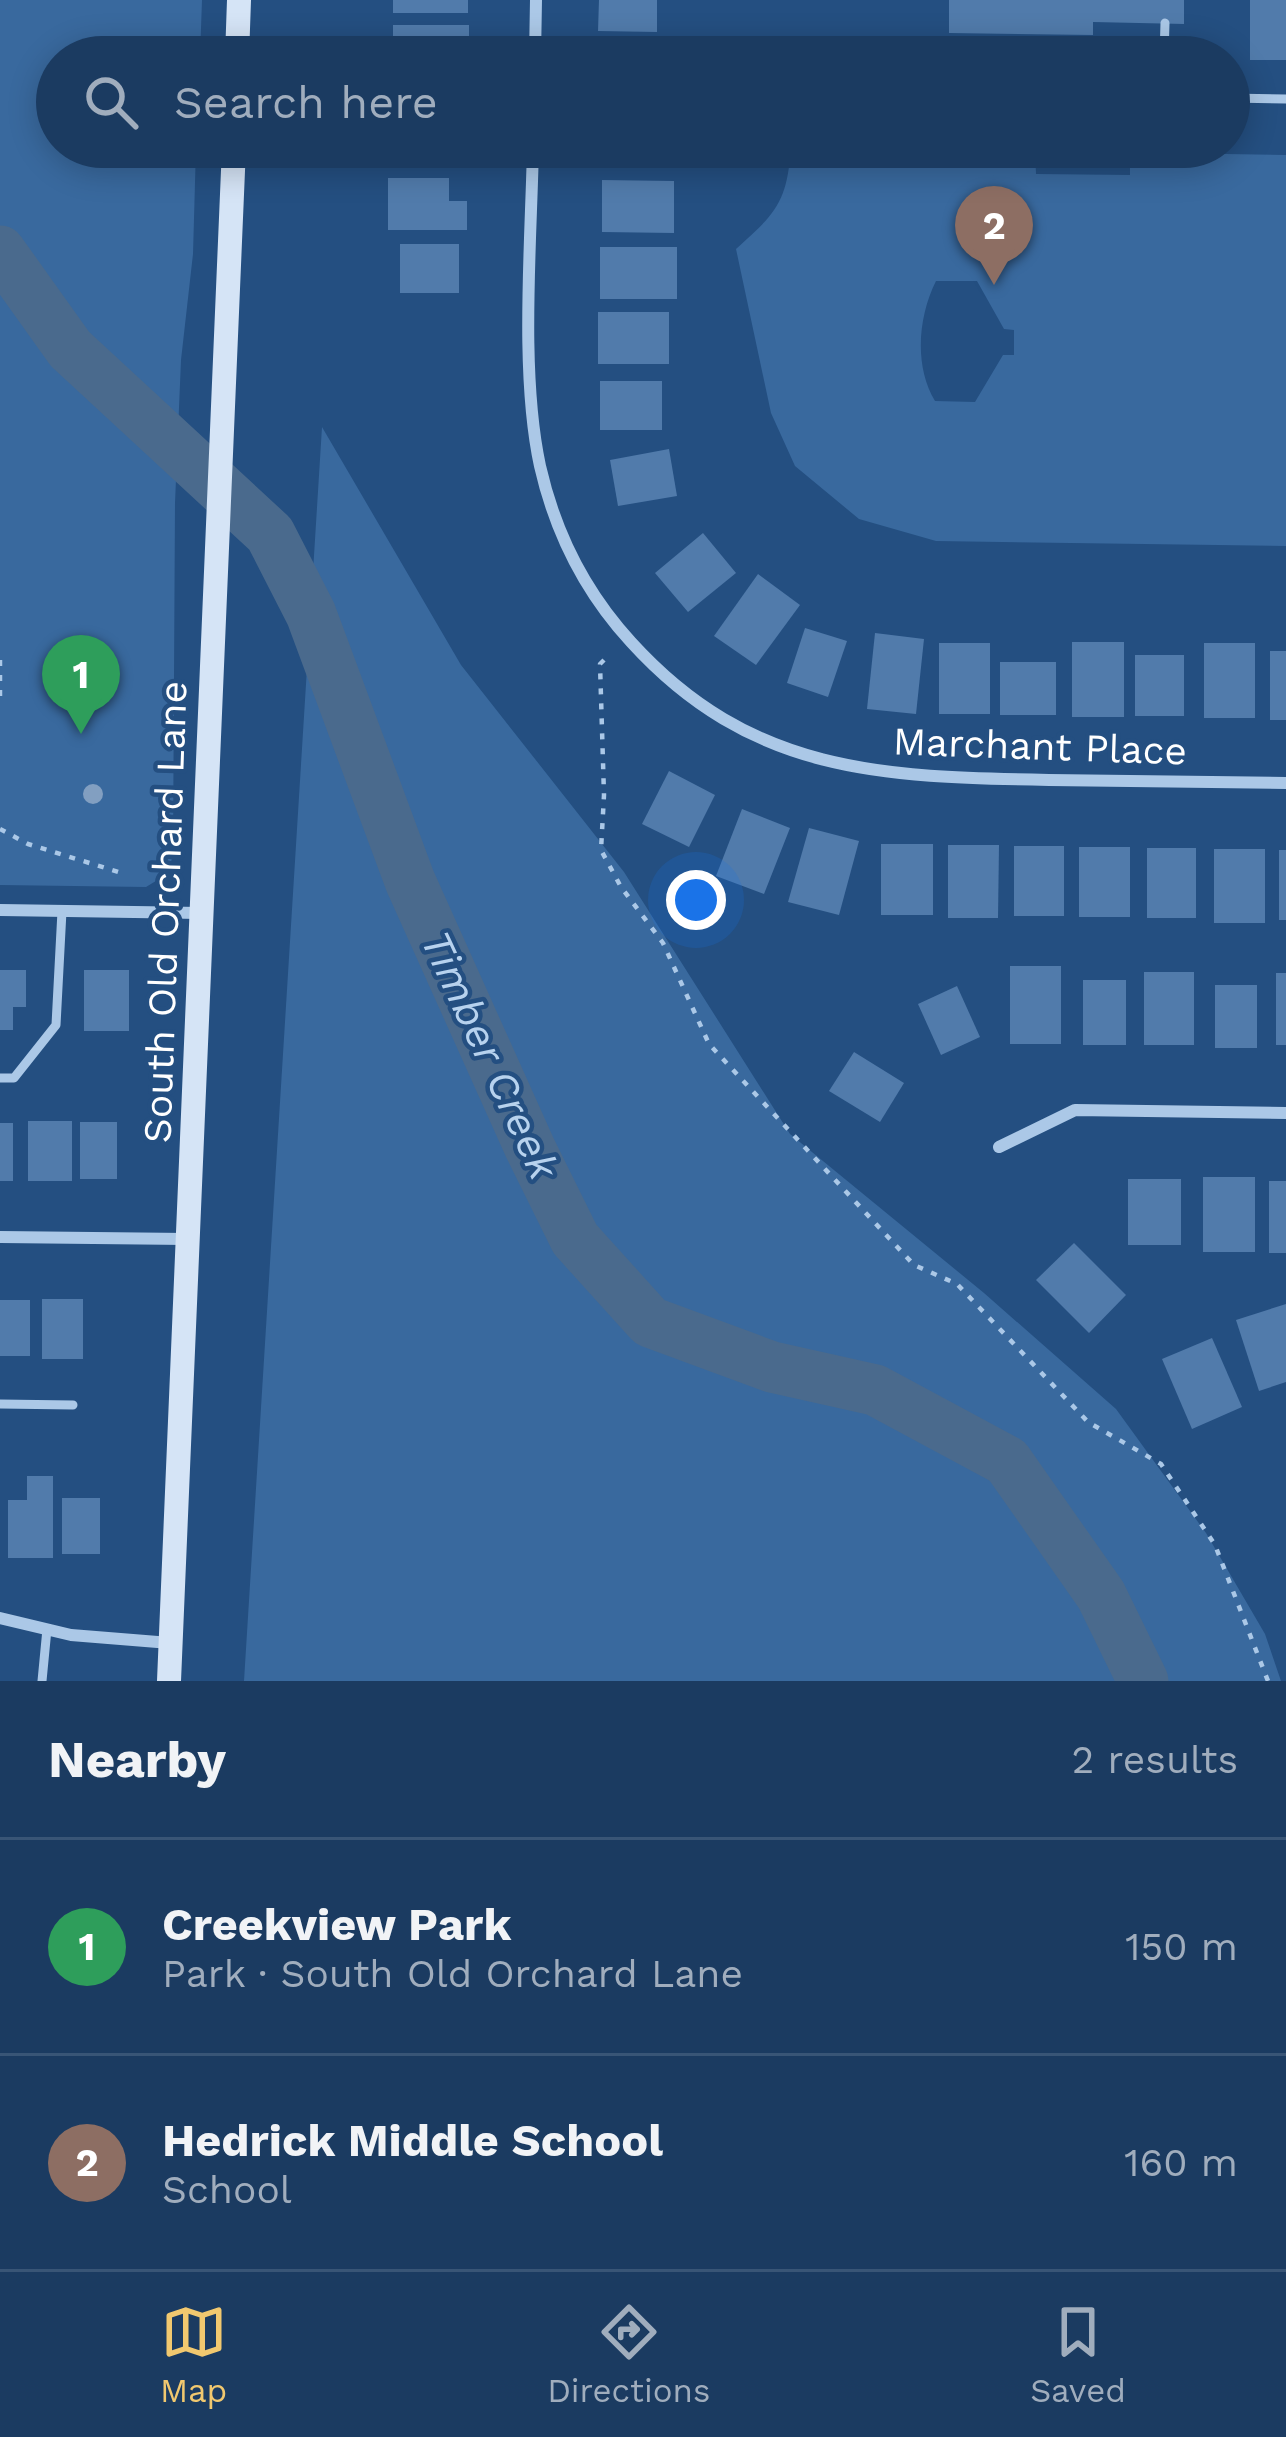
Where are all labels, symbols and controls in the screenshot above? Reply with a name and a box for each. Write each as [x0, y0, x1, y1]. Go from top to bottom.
search box [36, 36, 1250, 168]
icon: search [78, 69, 144, 135]
text: Search here [174, 76, 438, 129]
pin: 2 [955, 186, 1033, 285]
pin: 1 [42, 635, 120, 734]
street label: South Old Orchard Lane [134, 680, 196, 1144]
street label: Marchant Place [892, 718, 1188, 774]
your location [666, 870, 726, 930]
water label: Timber Creek [411, 923, 569, 1188]
text: Nearby [48, 1730, 226, 1789]
text: 2 results [1072, 1737, 1238, 1782]
text: Creekview Park [162, 1898, 511, 1951]
text: 1 [79, 1924, 95, 1969]
text: 150 m [1125, 1924, 1238, 1969]
text: Park · South Old Orchard Lane [162, 1951, 743, 1996]
text: Hedrick Middle School [162, 2114, 663, 2167]
text: 2 [75, 2140, 99, 2185]
text: 160 m [1124, 2140, 1238, 2185]
text: School [162, 2167, 292, 2212]
tab: Map [160, 2299, 227, 2410]
tab: Directions [547, 2299, 710, 2410]
tab: Saved [1030, 2299, 1126, 2410]

